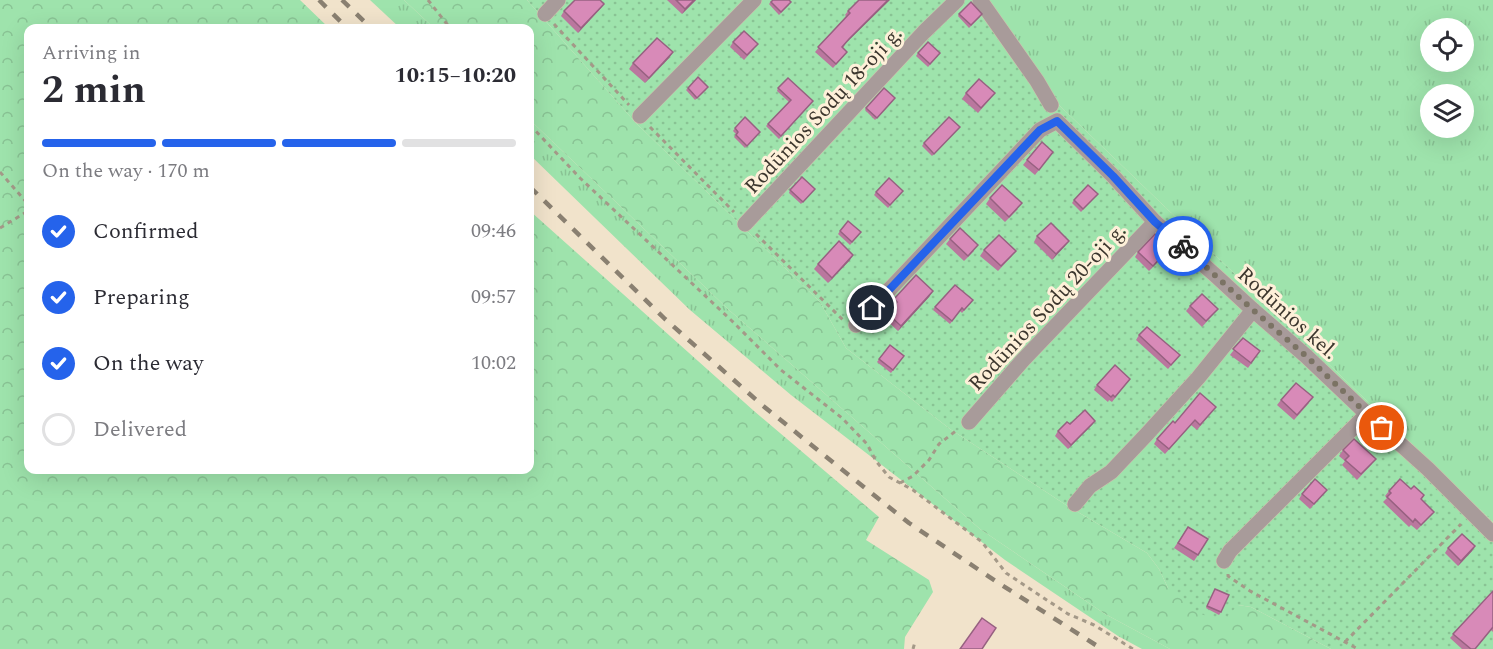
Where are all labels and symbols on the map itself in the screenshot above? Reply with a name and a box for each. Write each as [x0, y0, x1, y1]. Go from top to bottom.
street label: Rodūnios Sodų 18-oji g. [737, 19, 910, 202]
street label: Rodūnios Sodų 20-oji g. [961, 216, 1134, 399]
courier [1153, 216, 1213, 276]
street label: Rodūnios kel. [1230, 260, 1345, 368]
pin [846, 282, 897, 333]
pin [1356, 402, 1407, 453]

